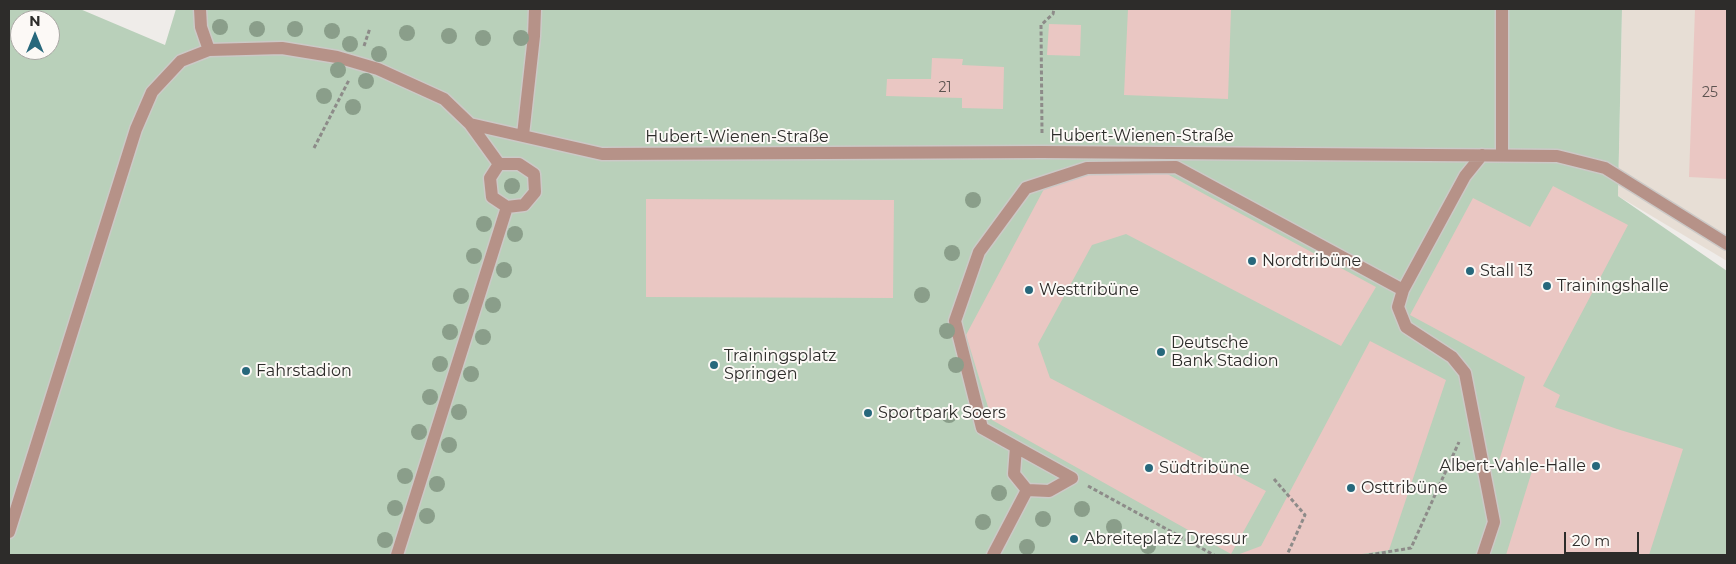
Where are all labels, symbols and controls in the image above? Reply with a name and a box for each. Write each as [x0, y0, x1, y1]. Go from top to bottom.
north arrow [10, 10, 60, 60]
text: N [29, 12, 41, 30]
house number: 21 [938, 80, 952, 96]
house number: 25 [1702, 85, 1718, 101]
street label: Hubert-Wienen-Straße [1050, 126, 1234, 146]
street label: Hubert-Wienen-Straße [645, 127, 829, 147]
place label: Nordtribüne [1262, 251, 1361, 271]
marker: Nordtribüne [1246, 255, 1258, 267]
place label: Stall 13 [1480, 261, 1533, 281]
marker: Stall 13 [1464, 265, 1476, 277]
place label: Trainingshalle [1557, 276, 1669, 296]
place label: Westtribüne [1039, 280, 1139, 300]
marker: Trainingshalle [1541, 280, 1553, 292]
marker: Westtribüne [1023, 284, 1035, 296]
place label: Deutsche Bank Stadion [1171, 333, 1279, 371]
place label: Trainingsplatz Springen [724, 346, 836, 384]
marker: Deutsche Bank Stadion [1155, 346, 1167, 358]
marker: Trainingsplatz Springen [708, 359, 720, 371]
place label: Fahrstadion [256, 361, 352, 381]
marker: Fahrstadion [240, 365, 252, 377]
place label: Sportpark Soers [878, 403, 1006, 423]
marker: Sportpark Soers [862, 407, 874, 419]
place label: Albert-Vahle-Halle [1439, 456, 1586, 476]
place label: Südtribüne [1159, 458, 1249, 478]
marker: Albert-Vahle-Halle [1590, 460, 1602, 472]
marker: Südtribüne [1143, 462, 1155, 474]
place label: Osttribüne [1361, 478, 1448, 498]
marker: Osttribüne [1345, 482, 1357, 494]
scale bar [1566, 522, 1641, 554]
place label: Abreiteplatz Dressur [1084, 529, 1248, 549]
text: 20 m [1572, 531, 1610, 550]
marker: Abreiteplatz Dressur [1068, 533, 1080, 545]

